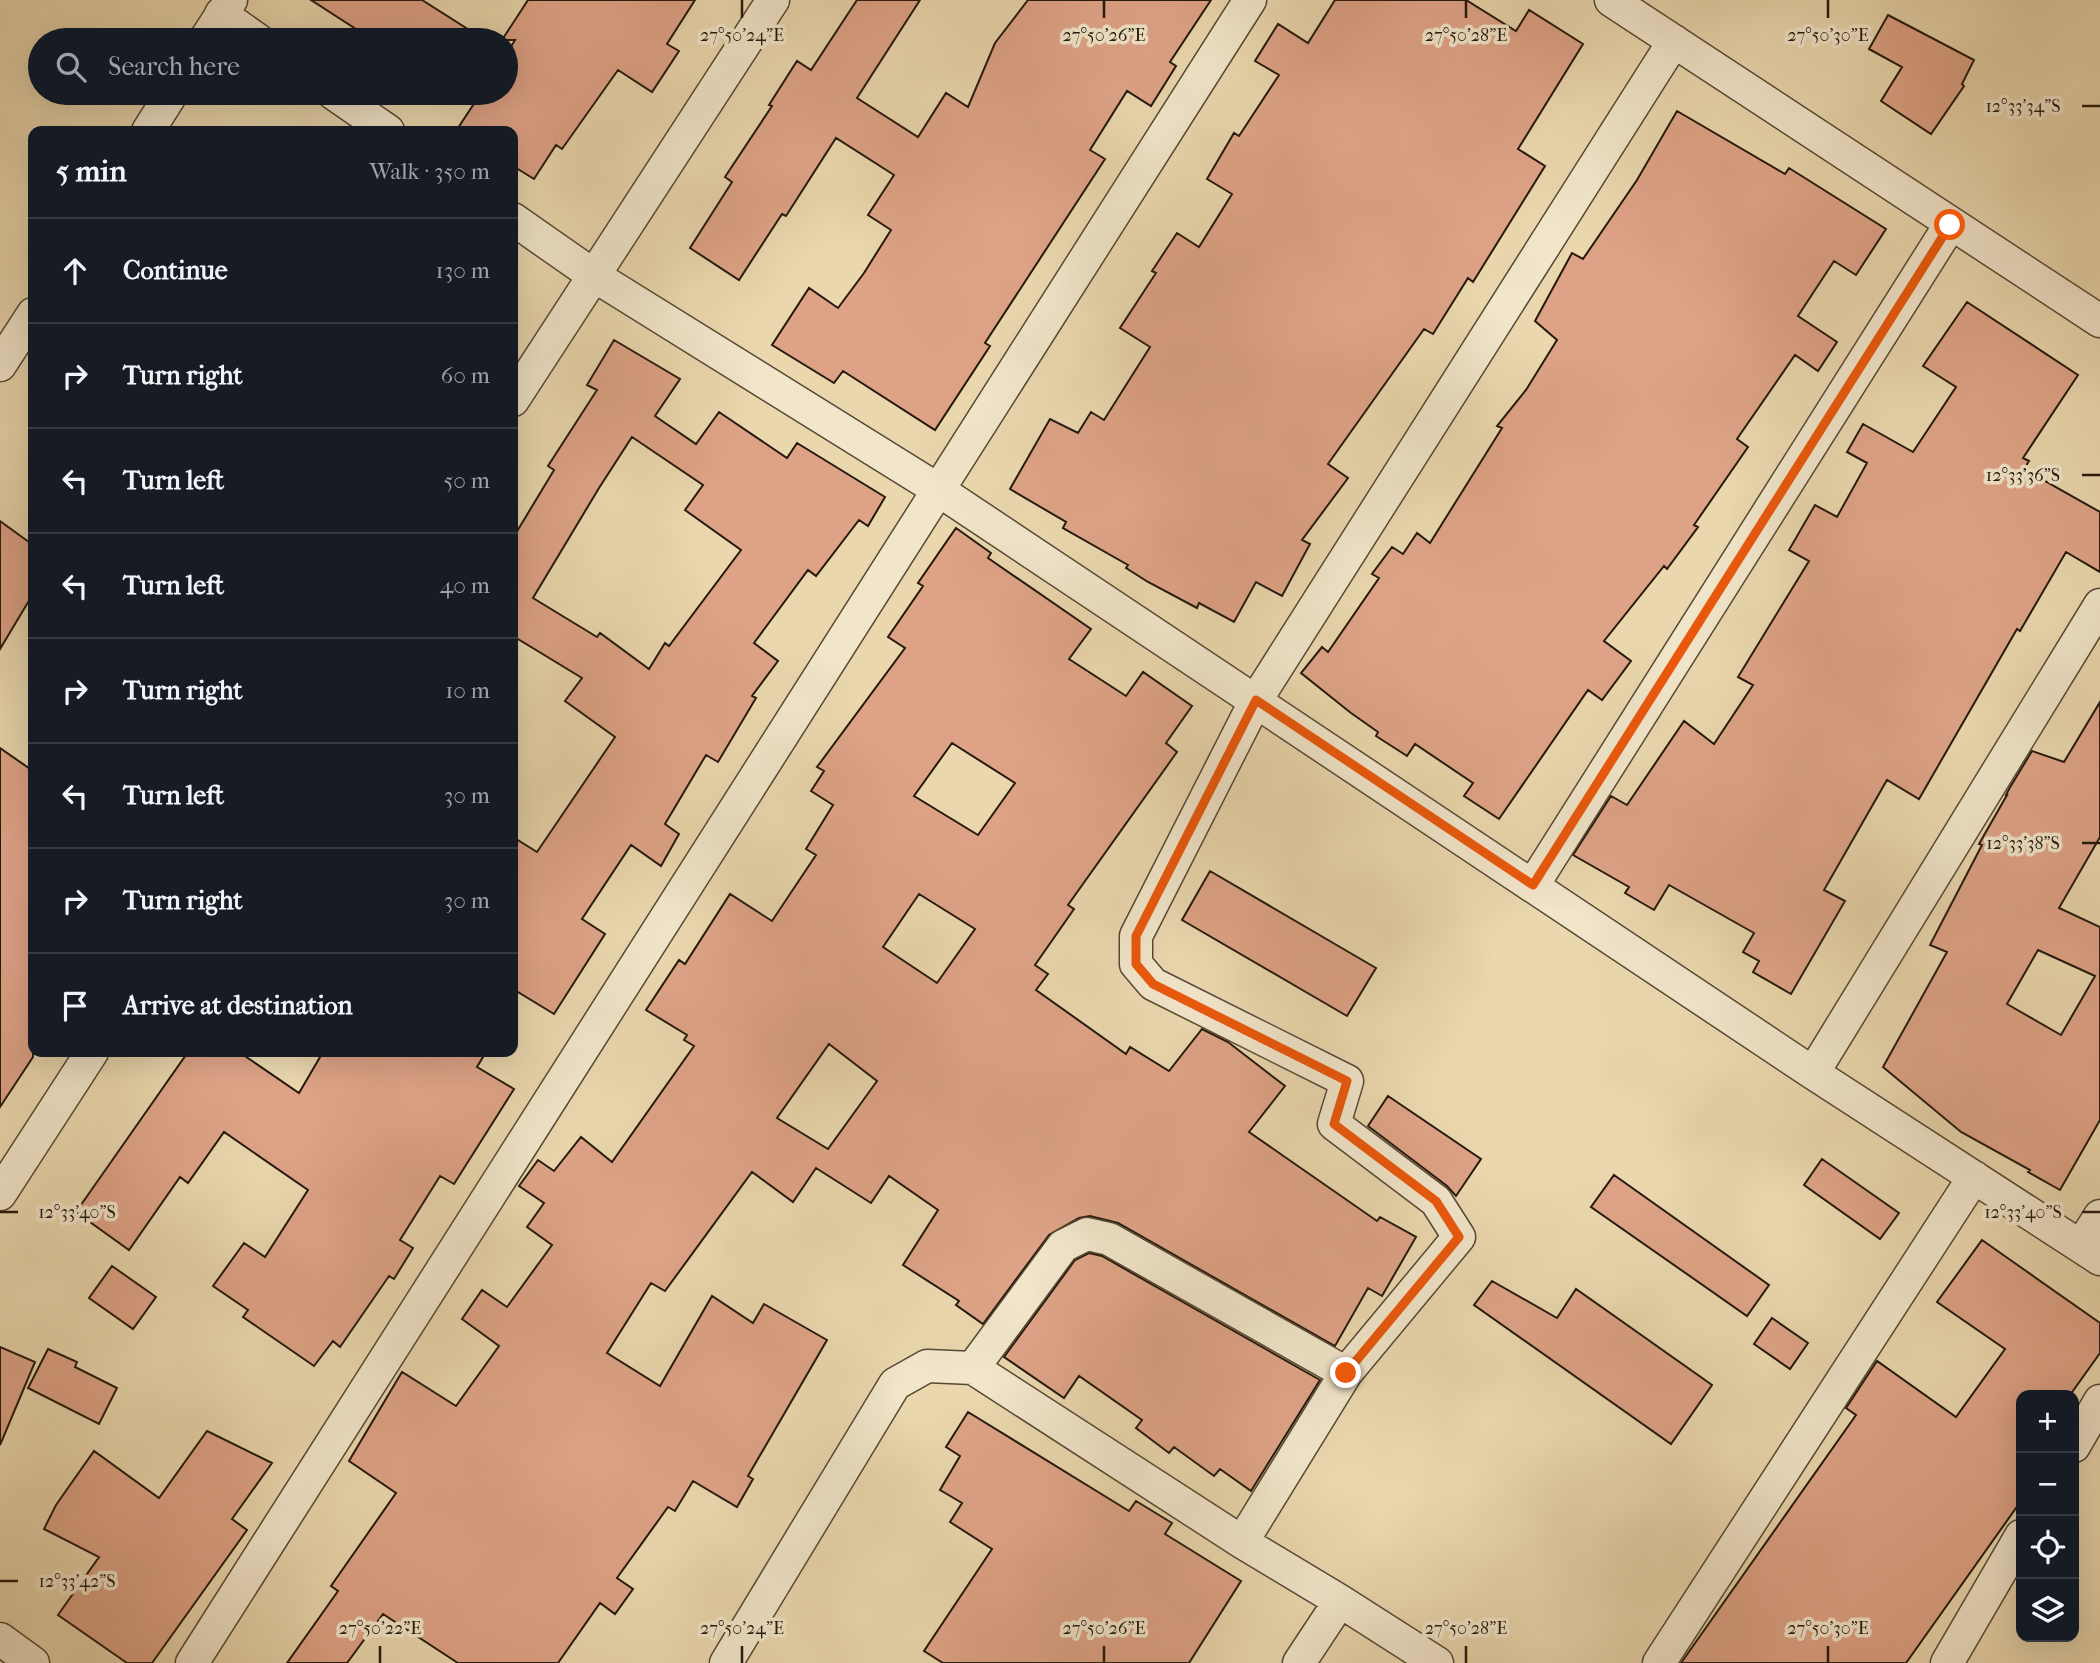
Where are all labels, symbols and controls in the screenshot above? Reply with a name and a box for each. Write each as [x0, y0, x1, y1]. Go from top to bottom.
text: 27°50'24"E [700, 25, 784, 46]
text: 27°50'26"E [1063, 25, 1146, 46]
text: 27°50'28"E [1425, 25, 1507, 46]
text: 27°50'30"E [1787, 25, 1869, 46]
search box [28, 28, 518, 105]
icon: search [52, 48, 90, 86]
text: Search here [108, 51, 240, 82]
text: 12°33'34"S [1985, 96, 2061, 117]
text: 5 min [56, 154, 127, 189]
text: Walk · 350 m [370, 158, 490, 185]
route start [1934, 209, 1965, 240]
icon: ahead [56, 252, 94, 290]
text: Continue [123, 255, 228, 286]
text: 130 m [436, 257, 490, 284]
icon: right [56, 357, 94, 395]
text: Turn right [123, 360, 243, 391]
text: 60 m [441, 362, 490, 389]
icon: left [56, 462, 94, 500]
text: Turn left [123, 465, 224, 496]
text: 12°33'36"S [1986, 465, 2060, 486]
text: 50 m [443, 467, 490, 494]
icon: left [56, 567, 94, 605]
text: Turn left [123, 570, 224, 601]
text: 40 m [440, 572, 490, 599]
icon: right [56, 672, 94, 710]
text: Turn right [123, 675, 243, 706]
text: 10 m [445, 677, 490, 704]
icon: left [56, 777, 94, 815]
text: Turn left [123, 780, 224, 811]
text: 30 m [444, 782, 490, 809]
text: 12°33'38"S [1986, 833, 2060, 854]
icon: right [56, 882, 94, 920]
text: Turn right [123, 885, 243, 916]
text: 30 m [444, 887, 490, 914]
icon: arrive [56, 987, 94, 1025]
text: Arrive at destination [123, 990, 353, 1021]
text: 12°33'40"S [38, 1202, 116, 1223]
text: 12°33'40"S [1984, 1202, 2062, 1223]
route end [1330, 1357, 1361, 1388]
map controls [2016, 1390, 2079, 1642]
button: + [2016, 1390, 2079, 1453]
button: − [2016, 1453, 2079, 1516]
button: locate [2016, 1516, 2079, 1579]
text: 12°33'42"S [38, 1571, 116, 1592]
button: layers [2016, 1579, 2079, 1642]
text: 27°50'22"E [339, 1618, 421, 1639]
text: 27°50'24"E [700, 1618, 784, 1639]
text: 27°50'26"E [1063, 1618, 1146, 1639]
text: 27°50'28"E [1425, 1618, 1507, 1639]
text: 27°50'30"E [1787, 1618, 1869, 1639]

